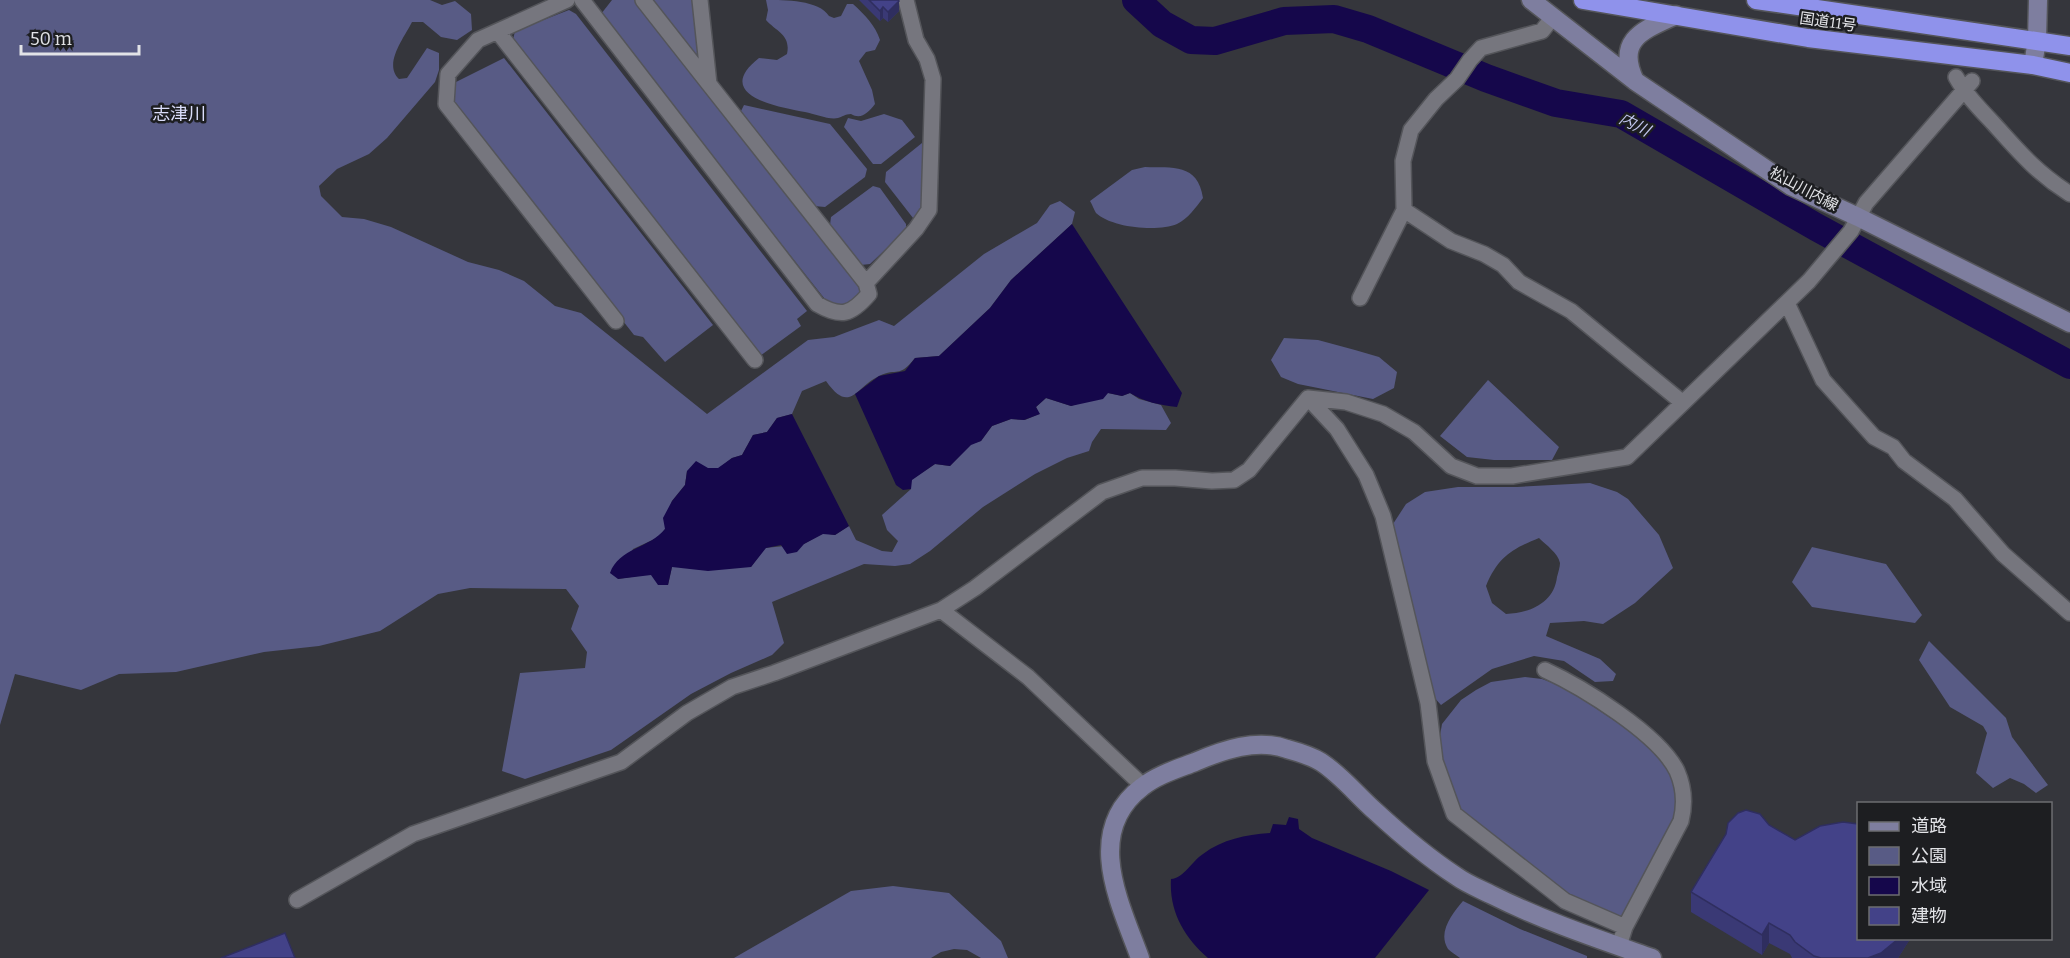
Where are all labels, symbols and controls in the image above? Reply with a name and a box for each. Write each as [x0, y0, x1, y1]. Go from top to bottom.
street label: 国道11号 [1798, 9, 1858, 35]
scale bar [21, 18, 140, 56]
text: 50 m [30, 28, 72, 50]
district label: 志津川 [152, 103, 206, 125]
water label: 内川 [1616, 109, 1655, 141]
street label: 松山川内線 [1767, 163, 1841, 215]
legend [1857, 802, 2052, 940]
text: 道路 [1911, 815, 1947, 837]
text: 公園 [1911, 845, 1947, 867]
text: 水域 [1911, 875, 1947, 897]
text: 建物 [1911, 905, 1947, 927]

